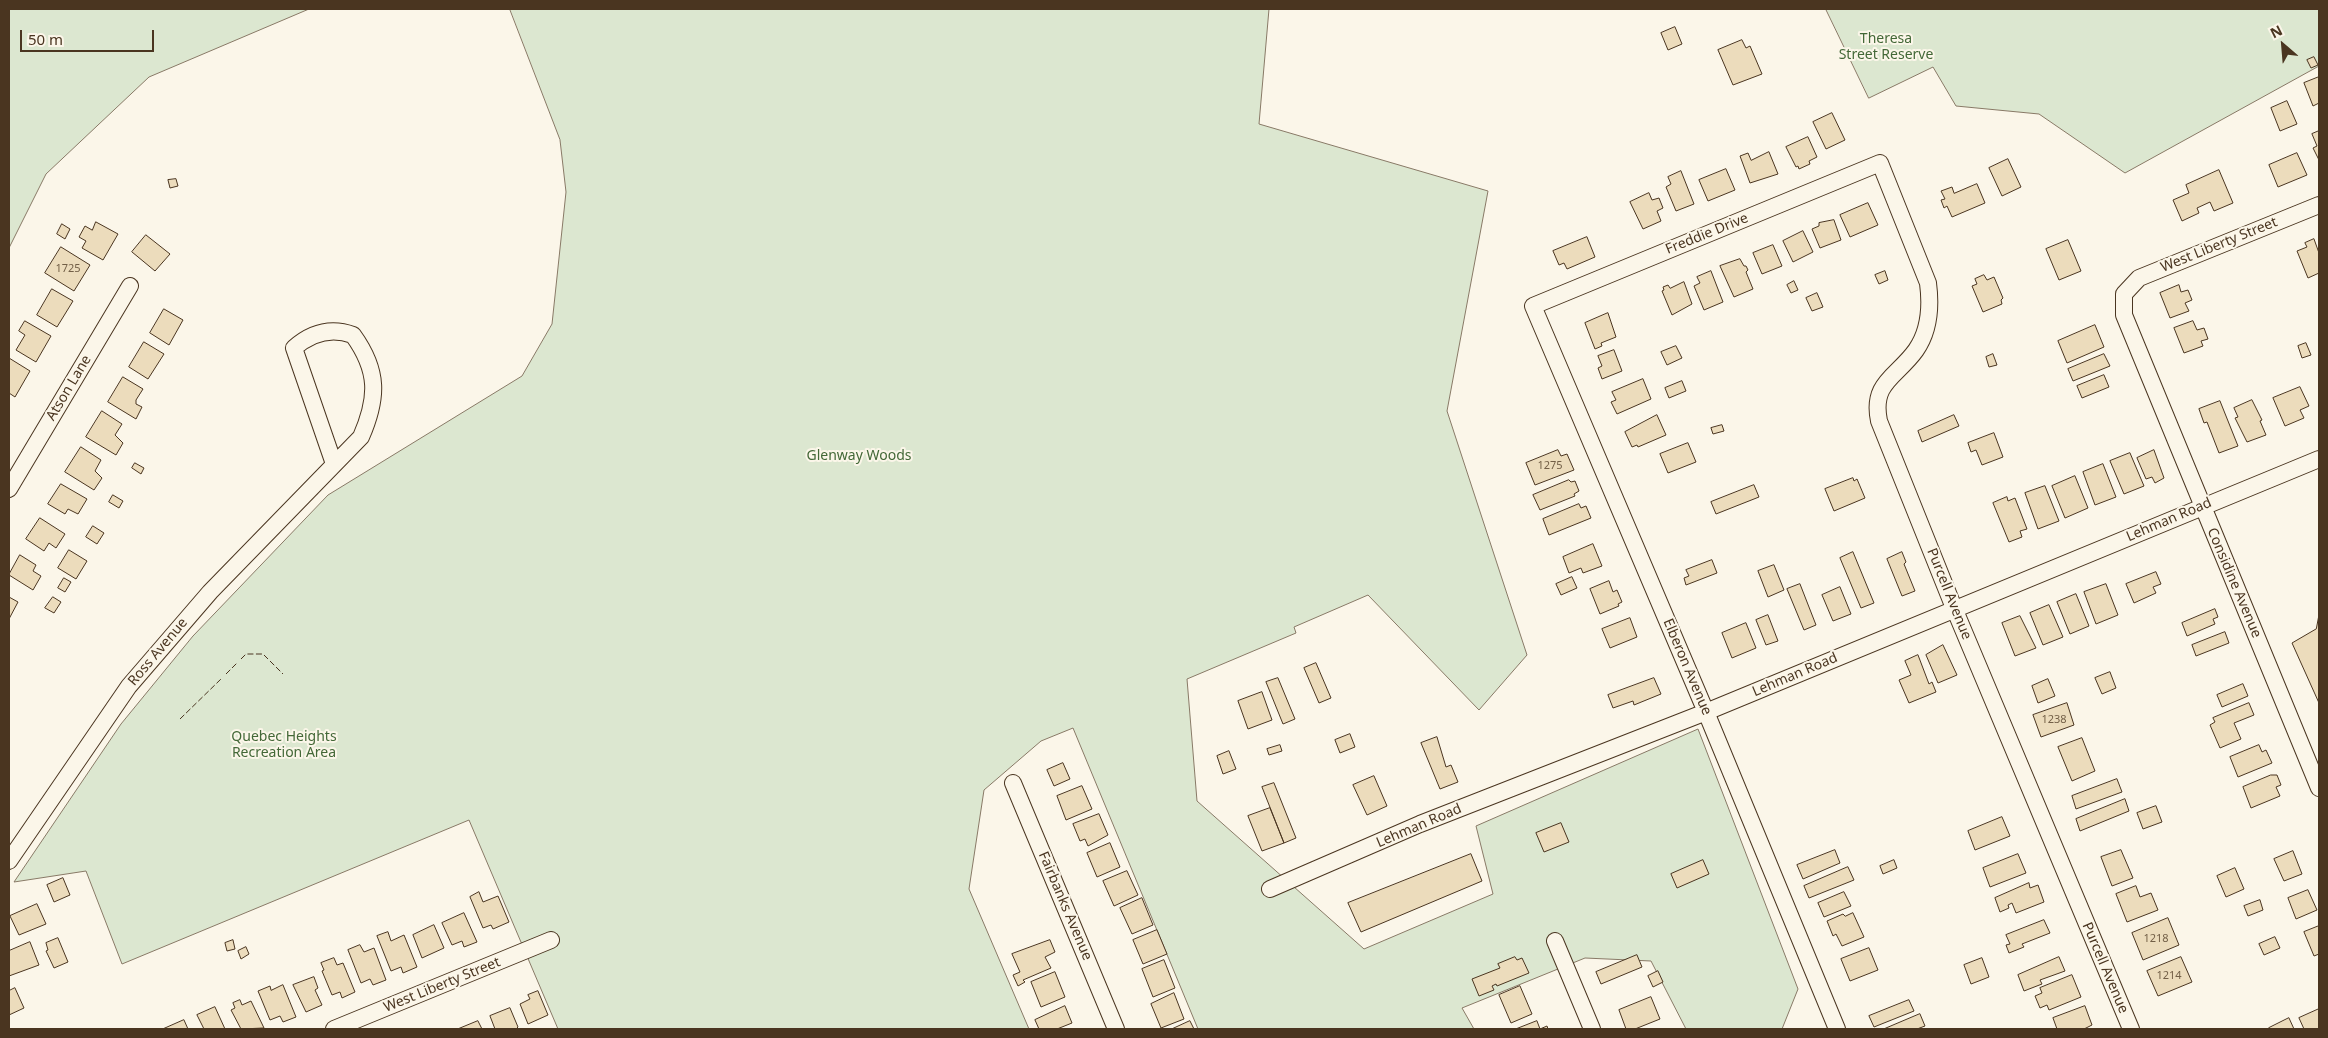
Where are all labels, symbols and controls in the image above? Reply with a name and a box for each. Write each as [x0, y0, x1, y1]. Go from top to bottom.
scale bar [22, 20, 156, 52]
north arrow [2258, 20, 2308, 70]
text: N [2267, 20, 2285, 42]
text: 50 m [28, 29, 63, 49]
park label: Theresa Street Reserve [1839, 31, 1933, 64]
street label: Freddie Drive [1663, 210, 1751, 258]
street label: West Liberty Street [2158, 214, 2280, 276]
house number: 1725 [55, 262, 81, 276]
street label: Atson Lane [43, 352, 95, 424]
park label: Glenway Woods [807, 448, 911, 464]
house number: 1275 [1537, 459, 1563, 473]
street label: Lehman Road [2124, 495, 2214, 545]
street label: Considine Avenue [2203, 525, 2265, 641]
street label: Purcell Avenue [1923, 546, 1975, 642]
street label: Ross Avenue [125, 615, 191, 689]
street label: Elberon Avenue [1659, 616, 1715, 718]
street label: Lehman Road [1750, 650, 1840, 700]
house number: 1238 [2041, 713, 2067, 727]
park label: Quebec Heights Recreation Area [231, 729, 337, 762]
street label: Lehman Road [1374, 801, 1464, 851]
street label: Fairbanks Avenue [1034, 849, 1096, 963]
street label: Purcell Avenue [2078, 920, 2132, 1016]
house number: 1218 [2143, 932, 2169, 946]
street label: West Liberty Street [381, 954, 503, 1016]
house number: 1214 [2156, 969, 2182, 983]

